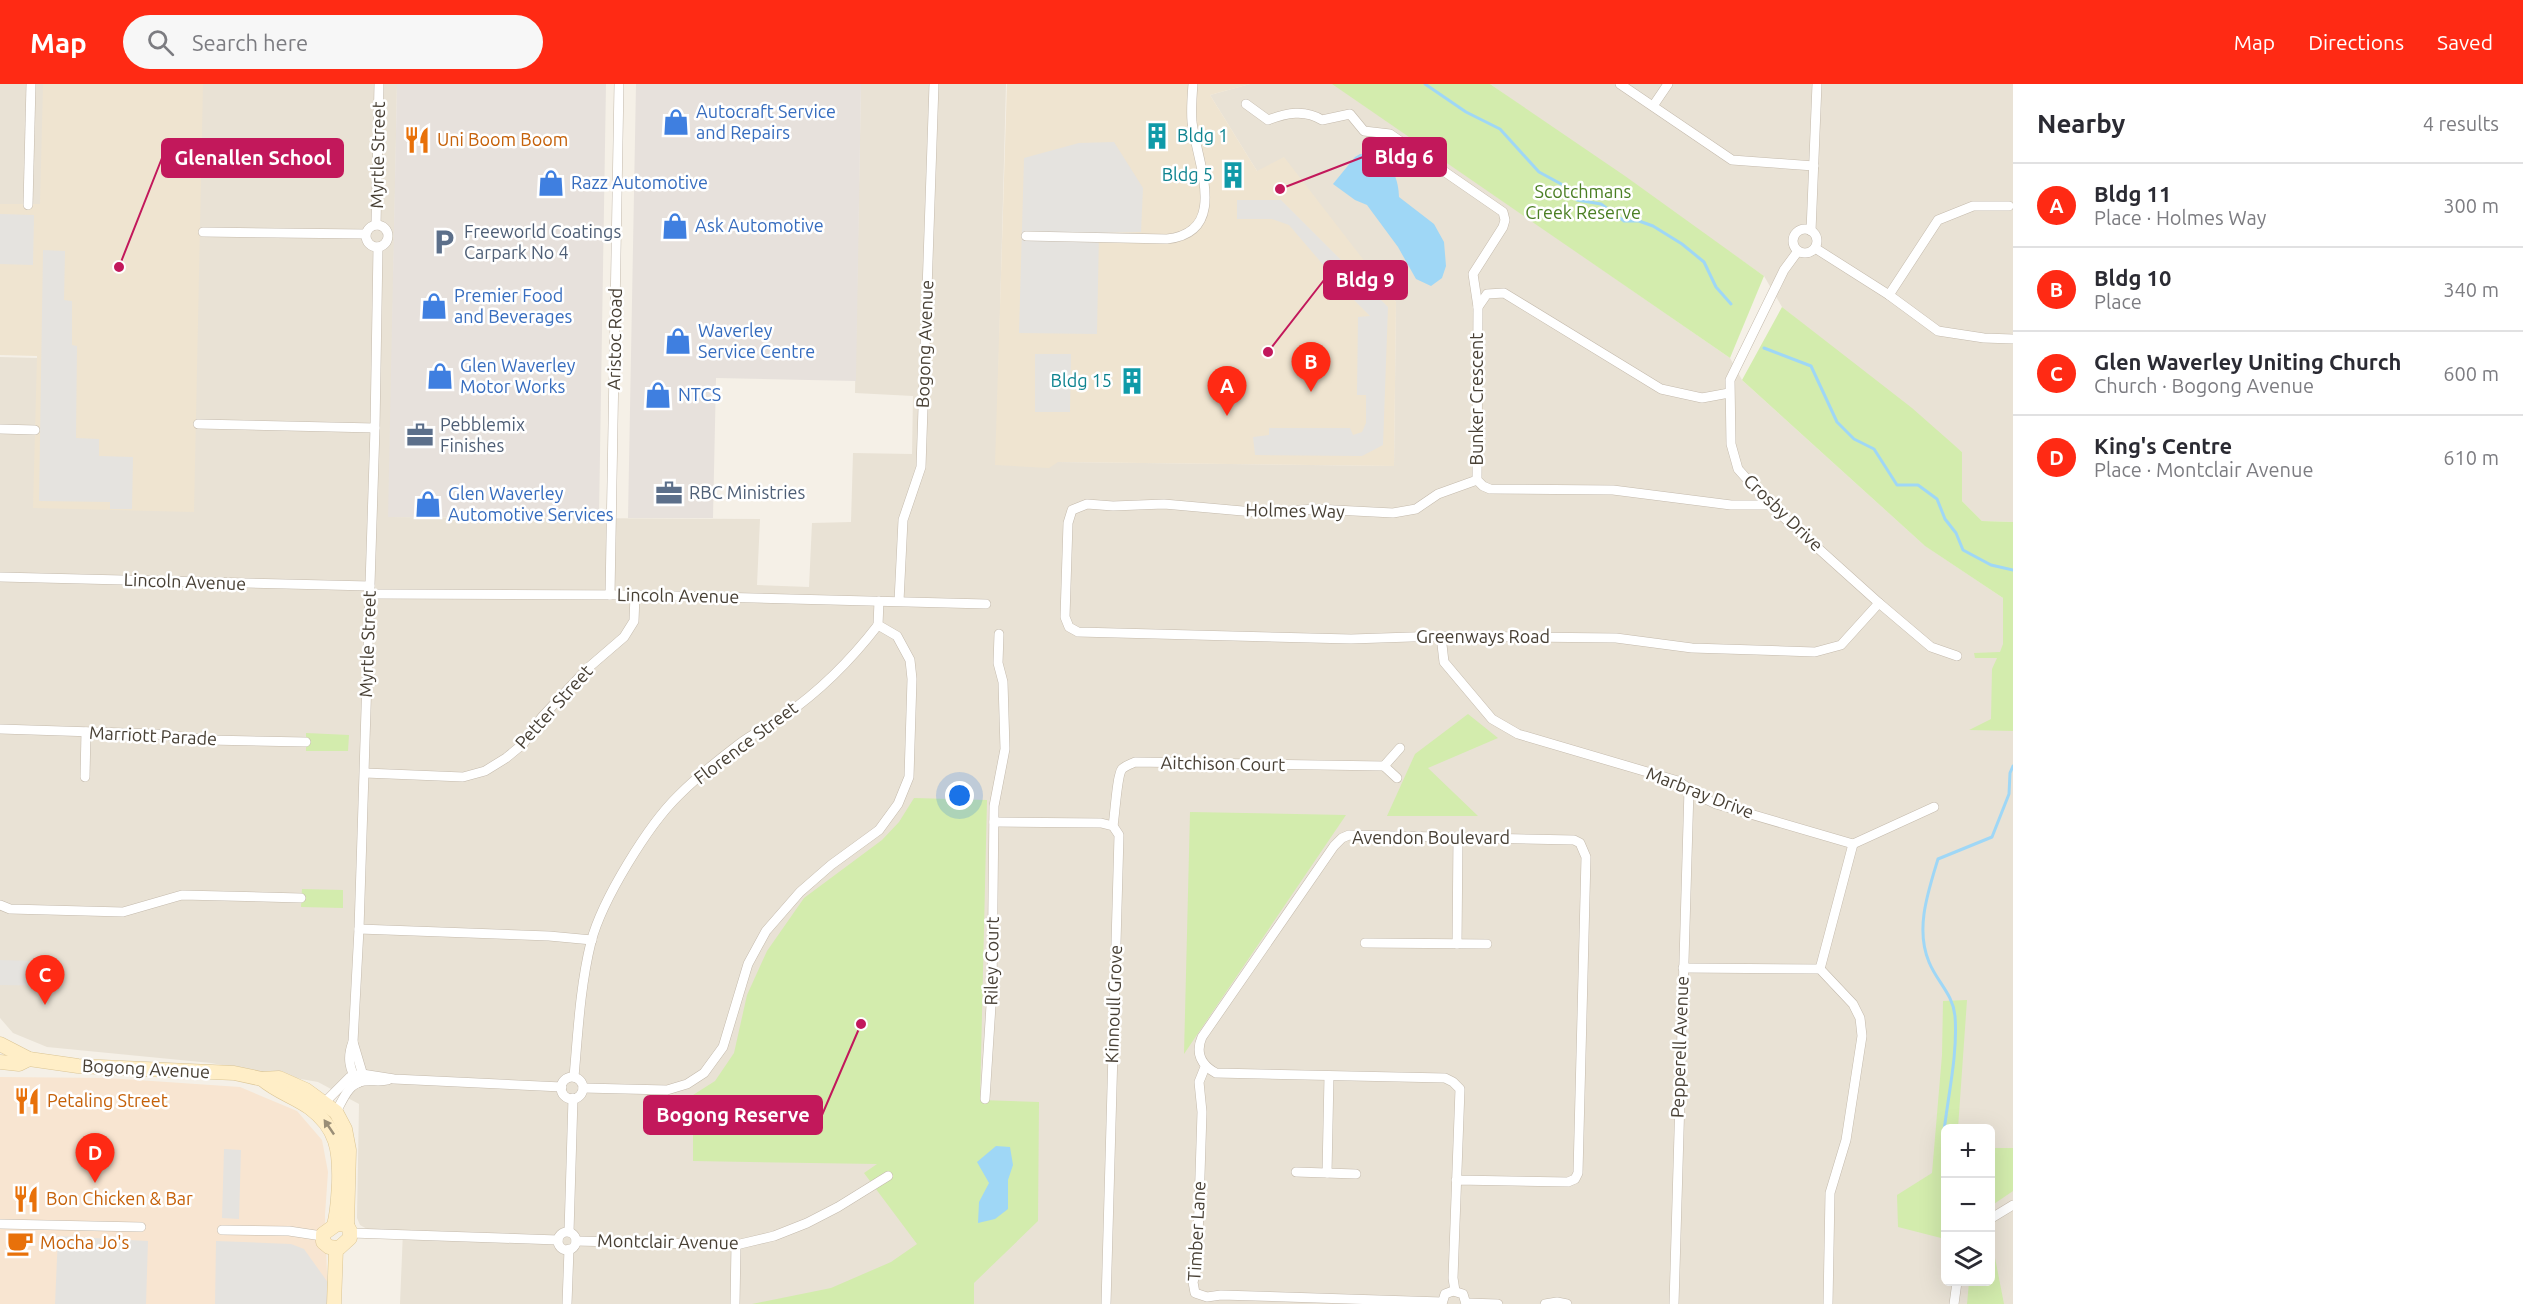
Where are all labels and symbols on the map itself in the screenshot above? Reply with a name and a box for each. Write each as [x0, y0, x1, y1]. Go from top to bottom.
street label: Myrtle Street [366, 101, 388, 209]
place label: Autocraft Service and Repairs [696, 101, 836, 142]
shop icon: Autocraft Service and Repairs [661, 107, 691, 137]
building icon: Bldg 1 [1142, 121, 1172, 151]
restaurant icon: Uni Boom Boom [402, 125, 432, 155]
place label: Bldg 1 [1177, 125, 1228, 145]
place label: Uni Boom Boom [437, 129, 568, 149]
callout: Bldg 6 [1363, 138, 1446, 176]
callout: Glenallen School [162, 139, 343, 177]
text: Bldg 6 [1374, 145, 1434, 168]
text: Glenallen School [174, 146, 332, 169]
building icon: Bldg 5 [1218, 160, 1248, 190]
place label: Bldg 5 [1162, 164, 1213, 184]
shop icon: Razz Automotive [536, 168, 566, 198]
place label: Razz Automotive [571, 172, 708, 192]
park label: Scotchmans Creek Reserve [1525, 181, 1641, 222]
shop icon: Ask Automotive [660, 211, 690, 241]
place label: Ask Automotive [695, 215, 824, 235]
place label: Freeworld Coatings Carpark No 4 [464, 221, 621, 262]
parking icon: Freeworld Coatings Carpark No 4 [429, 227, 459, 257]
callout: Bldg 9 [1324, 261, 1407, 299]
text: Bldg 9 [1335, 268, 1395, 291]
street label: Bogong Avenue [912, 280, 936, 408]
place label: Premier Food and Beverages [454, 285, 573, 326]
street label: Aristoc Road [603, 288, 625, 390]
shop icon: Premier Food and Beverages [419, 291, 449, 321]
place label: Waverley Service Centre [698, 320, 815, 361]
shop icon: Waverley Service Centre [663, 326, 693, 356]
street label: Bunker Crescent [1466, 333, 1486, 465]
pin: B [1292, 342, 1330, 392]
place label: Glen Waverley Motor Works [460, 355, 576, 396]
shop icon: Glen Waverley Motor Works [425, 361, 455, 391]
building icon: Bldg 15 [1117, 366, 1147, 396]
pin: A [1208, 366, 1246, 416]
place label: Bldg 15 [1051, 370, 1112, 390]
shop icon: NTCS [643, 380, 673, 410]
place label: NTCS [678, 384, 721, 404]
place label: Pebblemix Finishes [440, 414, 525, 455]
office icon: Pebblemix Finishes [405, 420, 435, 450]
street label: Crosby Drive [1740, 470, 1827, 555]
office icon: RBC Ministries [654, 478, 684, 508]
place label: RBC Ministries [689, 482, 806, 502]
place label: Glen Waverley Automotive Services [448, 483, 614, 524]
shop icon: Glen Waverley Automotive Services [413, 489, 443, 519]
street label: Holmes Way [1245, 499, 1345, 521]
street label: Lincoln Avenue [124, 569, 247, 593]
street label: Lincoln Avenue [617, 584, 739, 606]
street label: Myrtle Street [355, 590, 379, 698]
street label: Greenways Road [1416, 626, 1550, 646]
street label: Petter Street [510, 660, 596, 752]
street label: Florence Street [690, 697, 801, 788]
street label: Marriott Parade [89, 722, 218, 748]
street label: Aitchison Court [1161, 752, 1285, 774]
street label: Marbray Drive [1644, 762, 1757, 822]
your location [945, 781, 974, 810]
street label: Avendon Boulevard [1352, 827, 1510, 847]
street label: Riley Court [980, 916, 1002, 1006]
street label: Kinnoull Grove [1101, 944, 1125, 1064]
pin: C [26, 956, 64, 1005]
street label: Pepperell Avenue [1667, 976, 1691, 1118]
street label: Bogong Avenue [81, 1055, 211, 1081]
restaurant icon: Petaling Street [12, 1086, 42, 1116]
place label: Petaling Street [47, 1090, 168, 1110]
callout: Bogong Reserve [644, 1096, 822, 1134]
text: Bogong Reserve [656, 1103, 810, 1126]
one-way arrow [323, 1119, 334, 1136]
pin: D [76, 1134, 115, 1183]
street label: Timber Lane [1183, 1180, 1209, 1282]
restaurant icon: Bon Chicken & Bar [11, 1184, 41, 1214]
place label: Bon Chicken & Bar [46, 1188, 193, 1208]
cafe icon: Mocha Jo's [5, 1228, 35, 1258]
street label: Montclair Avenue [597, 1230, 739, 1252]
place label: Mocha Jo's [40, 1232, 130, 1252]

